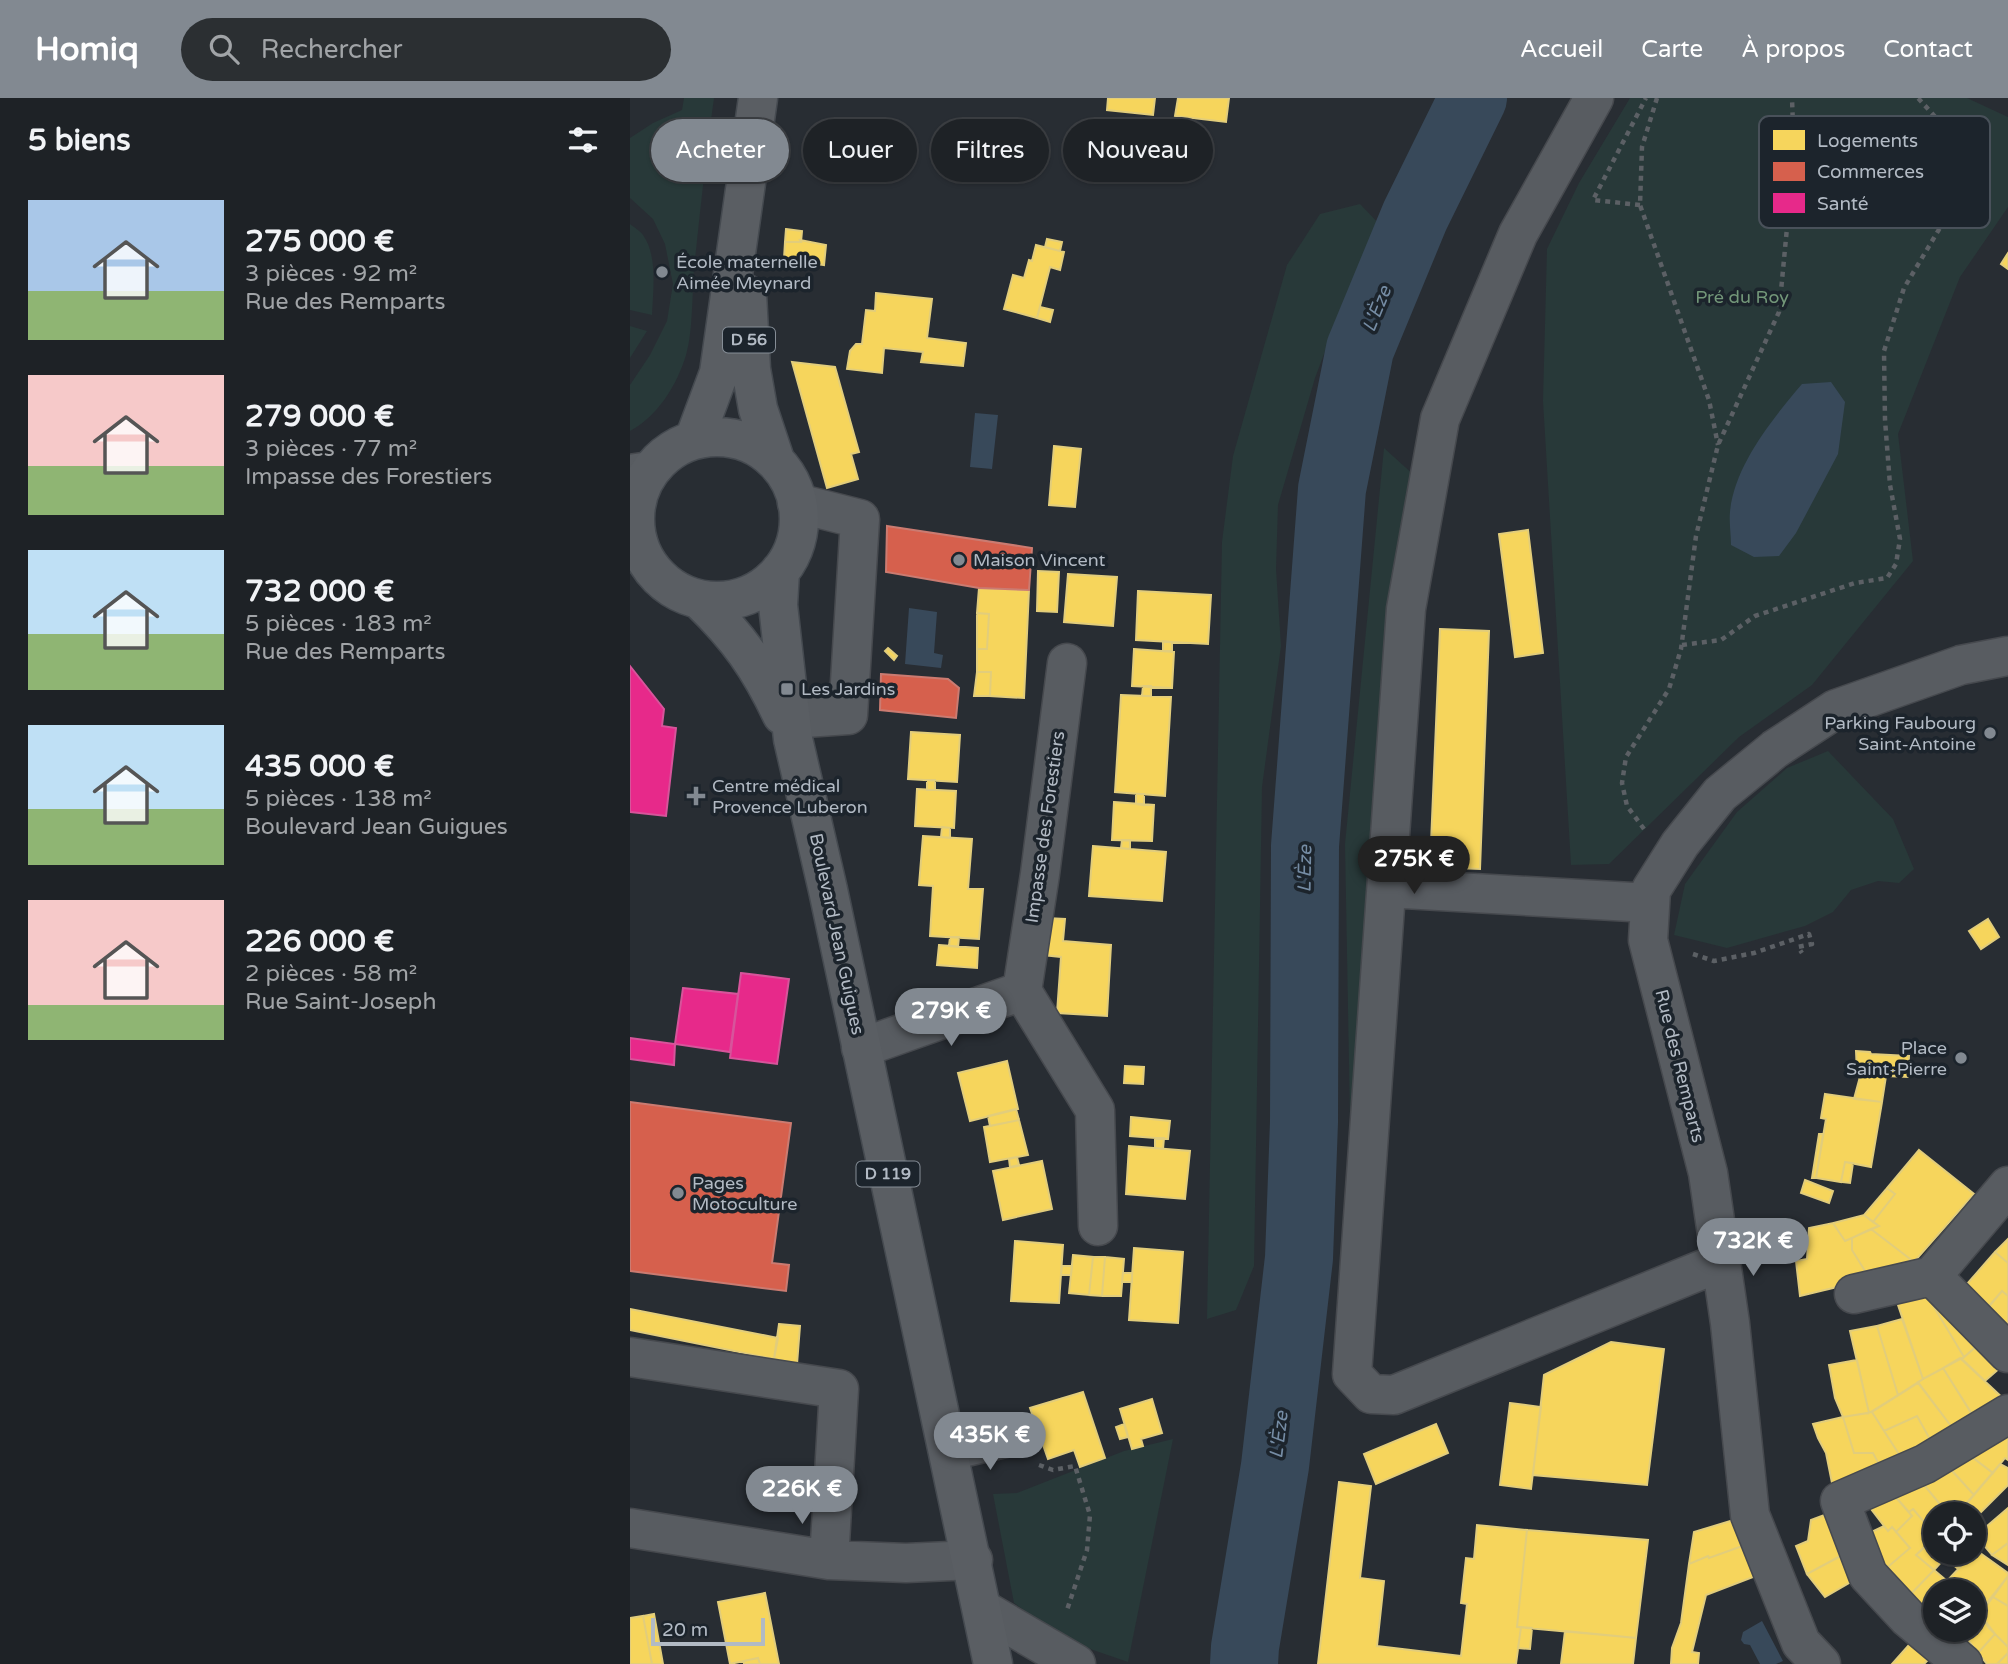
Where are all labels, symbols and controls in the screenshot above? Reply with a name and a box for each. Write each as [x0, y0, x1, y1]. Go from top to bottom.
search box [181, 18, 671, 81]
text: Homiq [35, 30, 139, 69]
icon: search [205, 30, 243, 68]
text: Rechercher [261, 34, 402, 65]
text: Accueil [1520, 35, 1603, 64]
text: Carte [1641, 35, 1703, 64]
text: À propos [1741, 35, 1845, 64]
text: Contact [1883, 35, 1973, 64]
legend [1759, 116, 1990, 228]
chip: Acheter [651, 119, 789, 182]
chip: Louer [803, 119, 917, 182]
chip: Filtres [931, 119, 1049, 182]
chip: Nouveau [1063, 119, 1213, 182]
icon: filters [564, 121, 602, 159]
text: 5 biens [28, 122, 131, 159]
text: Logements [1817, 130, 1918, 152]
text: Commerces [1817, 161, 1924, 183]
text: Santé [1817, 193, 1869, 215]
text: 275 000 € [245, 223, 394, 260]
icon: home [84, 228, 168, 312]
place label: École maternelle Aimée Meynard [676, 251, 818, 294]
text: 3 pièces · 92 m² [245, 260, 417, 288]
marker: École maternelle Aimée Meynard [654, 264, 670, 280]
water label: L'Èze [1358, 282, 1397, 335]
park label: Pré du Roy [1695, 286, 1789, 308]
text: Rue des Remparts [245, 288, 446, 316]
road number: D 56 [723, 328, 775, 352]
text: 279 000 € [245, 398, 394, 435]
icon: home [84, 403, 168, 487]
text: 3 pièces · 77 m² [245, 435, 417, 463]
text: Impasse des Forestiers [245, 463, 492, 491]
place label: Maison Vincent [973, 549, 1105, 571]
marker: Maison Vincent [951, 552, 967, 568]
text: 732 000 € [245, 573, 394, 610]
icon: home [84, 578, 168, 662]
text: 5 pièces · 183 m² [245, 610, 432, 638]
text: Rue des Remparts [245, 638, 446, 666]
place label: Les Jardins [801, 678, 895, 700]
marker: Les Jardins [779, 681, 795, 697]
place label: Parking Faubourg Saint-Antoine [1824, 712, 1976, 755]
marker: Parking Faubourg Saint-Antoine [1982, 725, 1998, 741]
street label: Impasse des Forestiers [1021, 730, 1069, 924]
text: 435 000 € [245, 748, 394, 785]
icon: home [84, 753, 168, 837]
place label: Centre médical Provence Luberon [712, 775, 868, 818]
text: 5 pièces · 138 m² [245, 785, 432, 813]
marker: Centre médical Provence Luberon [686, 786, 706, 806]
text: Boulevard Jean Guigues [245, 813, 508, 841]
street label: Boulevard Jean Guigues [805, 831, 869, 1037]
pin: 275K € [1357, 836, 1471, 896]
water label: L'Èze [1294, 844, 1316, 893]
text: 275K € [1374, 845, 1454, 873]
text: 226 000 € [245, 923, 394, 960]
icon: home [84, 928, 168, 1012]
text: 2 pièces · 58 m² [245, 960, 417, 988]
street label: Rue des Remparts [1650, 987, 1710, 1145]
text: Rue Saint-Joseph [245, 988, 436, 1016]
pin: 279K € [894, 988, 1008, 1048]
text: 279K € [911, 997, 991, 1025]
place label: Place Saint-Pierre [1846, 1037, 1947, 1080]
marker: Place Saint-Pierre [1953, 1050, 1969, 1066]
road number: D 119 [856, 1162, 920, 1186]
place label: Pages Motoculture [692, 1172, 797, 1215]
marker: Pages Motoculture [670, 1185, 686, 1201]
pin: 732K € [1696, 1218, 1810, 1278]
text: 732K € [1713, 1227, 1793, 1255]
water label: L'Èze [1265, 1409, 1293, 1460]
pin: 435K € [933, 1412, 1047, 1472]
text: 435K € [950, 1421, 1030, 1449]
pin: 226K € [745, 1466, 859, 1526]
text: 226K € [762, 1475, 842, 1503]
map controls [1923, 1502, 1986, 1642]
button: locate [1923, 1502, 1986, 1565]
button: layers [1923, 1579, 1986, 1642]
scale bar [651, 1615, 765, 1647]
text: 20 m [662, 1619, 708, 1641]

